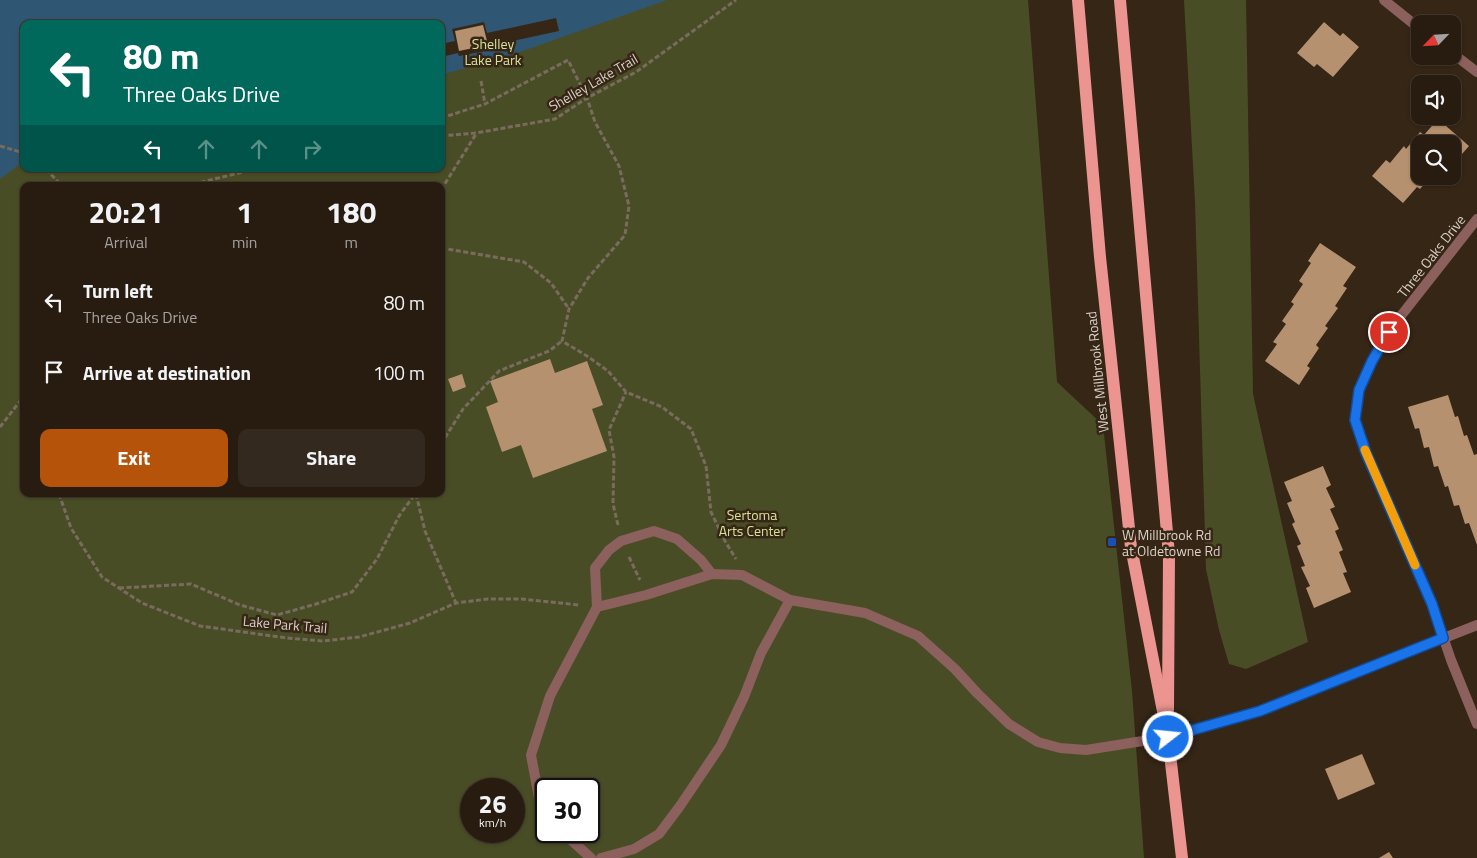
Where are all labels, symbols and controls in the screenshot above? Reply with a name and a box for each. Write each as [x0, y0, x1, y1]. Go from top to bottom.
north arrow [1411, 15, 1461, 65]
map controls [1411, 15, 1461, 185]
text: 80 m [123, 29, 199, 83]
park label: Shelley Lake Park [464, 33, 522, 70]
icon: left [40, 40, 105, 105]
street label: Shelley Lake Trail [544, 48, 642, 116]
button: sound [1411, 75, 1461, 125]
text: Three Oaks Drive [123, 77, 280, 111]
icon: left [139, 135, 167, 163]
icon: ahead [192, 135, 220, 163]
icon: ahead [245, 135, 273, 163]
icon: right [298, 135, 326, 163]
button: search [1411, 135, 1461, 185]
text: 20:21 [89, 189, 163, 235]
text: 1 [236, 189, 253, 235]
text: 180 [326, 189, 376, 235]
street label: Three Oaks Drive [1392, 210, 1470, 302]
text: Arrival [104, 230, 148, 254]
text: min [232, 230, 257, 254]
text: m [345, 230, 358, 254]
text: Turn left [83, 276, 153, 305]
icon: left [40, 288, 68, 316]
text: 80 m [384, 288, 425, 317]
text: Three Oaks Drive [83, 305, 197, 329]
street label: West Millbrook Road [1080, 310, 1114, 434]
pin [1368, 311, 1410, 353]
icon: arrive [1375, 318, 1403, 346]
icon: arrive [40, 358, 68, 386]
text: Arrive at destination [83, 358, 251, 387]
text: 100 m [373, 358, 425, 387]
button: Exit [40, 429, 228, 487]
button: Share [238, 429, 425, 487]
park label: Sertoma Arts Center [719, 504, 785, 541]
place label: W Millbrook Rd at Oldetowne Rd [1122, 524, 1220, 561]
marker: W Millbrook Rd at Oldetowne Rd [1106, 536, 1118, 548]
street label: Lake Park Trail [242, 610, 328, 638]
position arrow [1141, 710, 1193, 762]
speed limit sign: 30 [535, 778, 600, 843]
text: 26 [478, 785, 507, 823]
text: km/h [479, 813, 506, 832]

